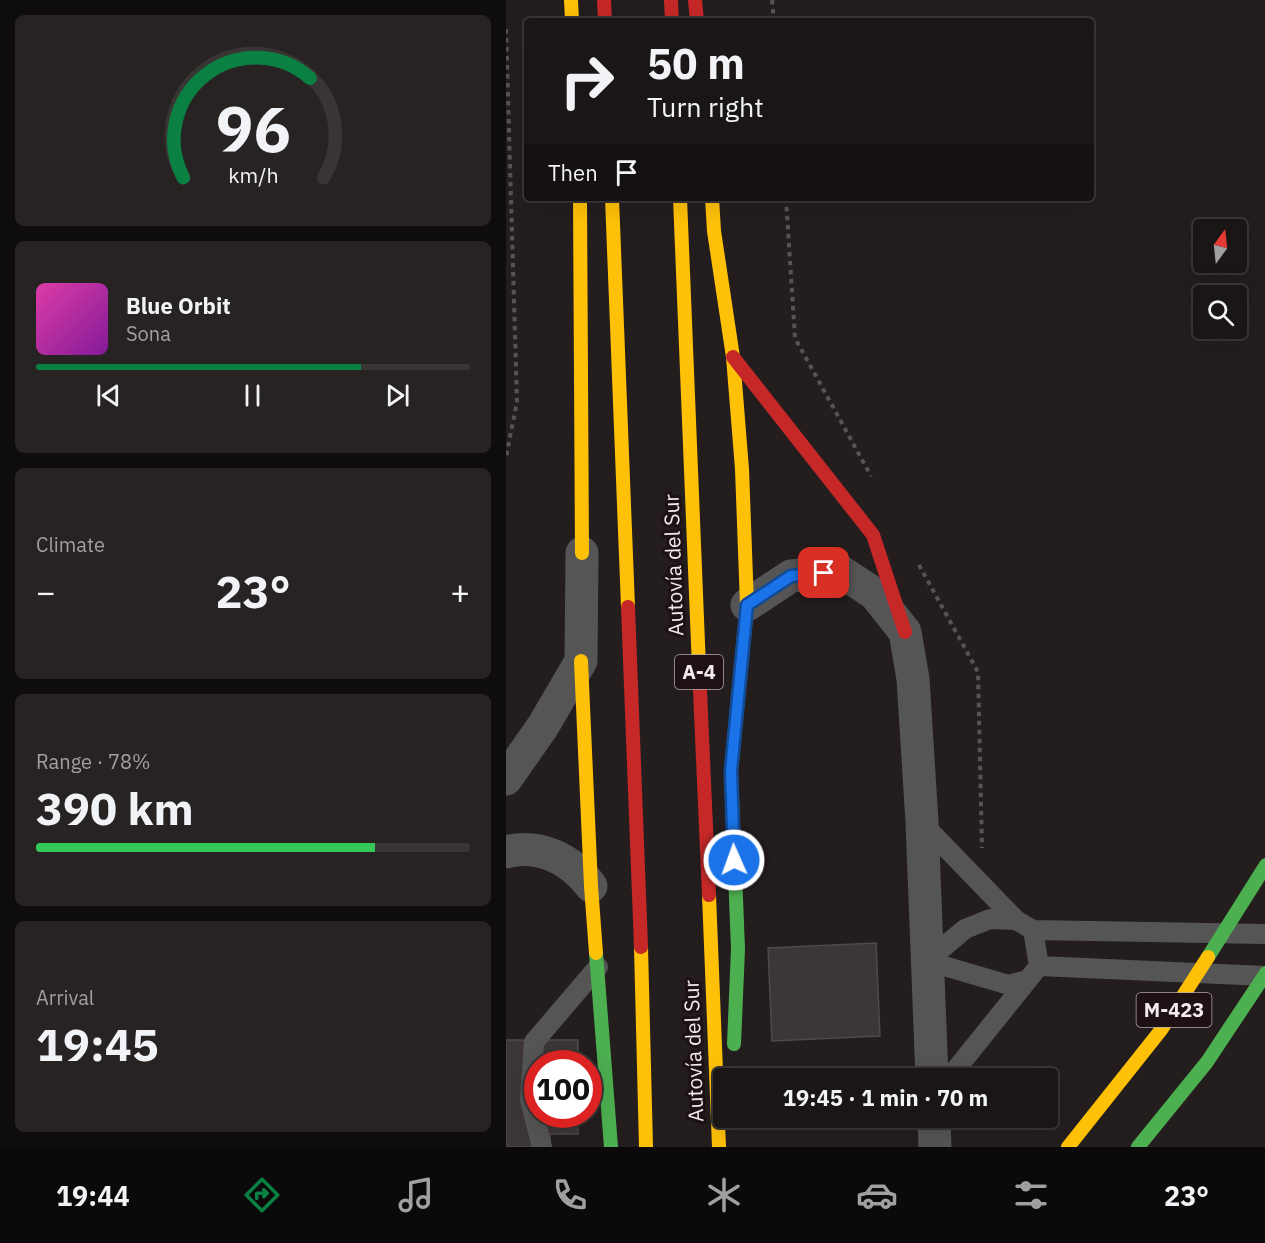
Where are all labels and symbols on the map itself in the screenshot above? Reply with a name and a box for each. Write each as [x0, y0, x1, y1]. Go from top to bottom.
north arrow [1193, 219, 1247, 273]
street label: Autovía del Sur [657, 493, 689, 637]
pin [798, 547, 849, 598]
road number: A-4 [675, 655, 723, 689]
position arrow [702, 828, 766, 892]
street label: Autovía del Sur [677, 979, 709, 1123]
road number: M-423 [1136, 993, 1212, 1027]
speed limit sign: 100 [524, 1050, 602, 1128]

